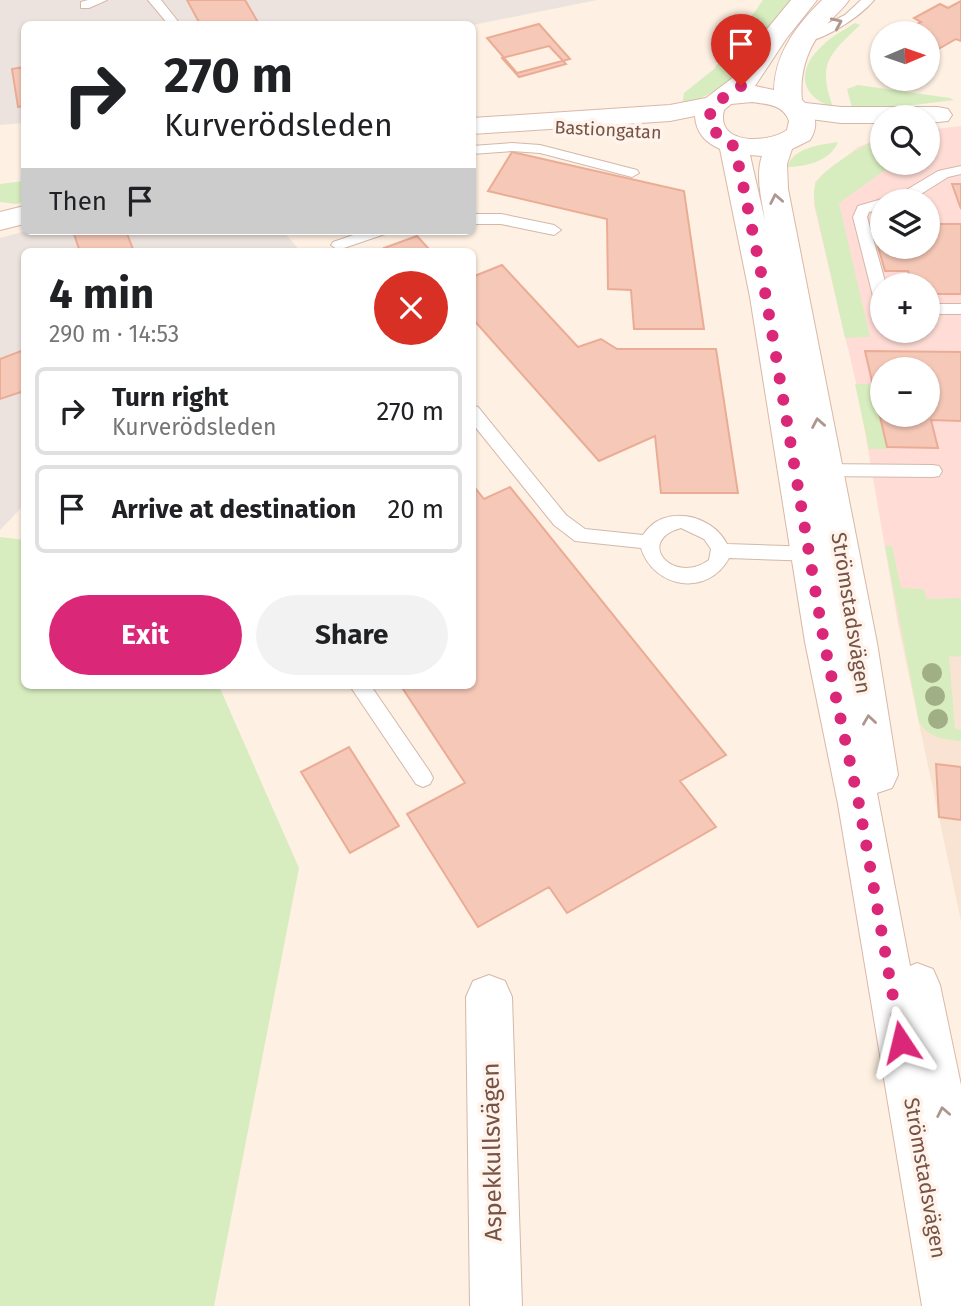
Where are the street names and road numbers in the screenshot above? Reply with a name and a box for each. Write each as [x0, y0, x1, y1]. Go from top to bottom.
street label: Bastiongatan [554, 116, 662, 144]
street label: Strömstadsvägen [825, 530, 877, 696]
street label: Aspekkullsvägen [476, 1062, 508, 1242]
street label: Strömstadsvägen [898, 1095, 952, 1261]

